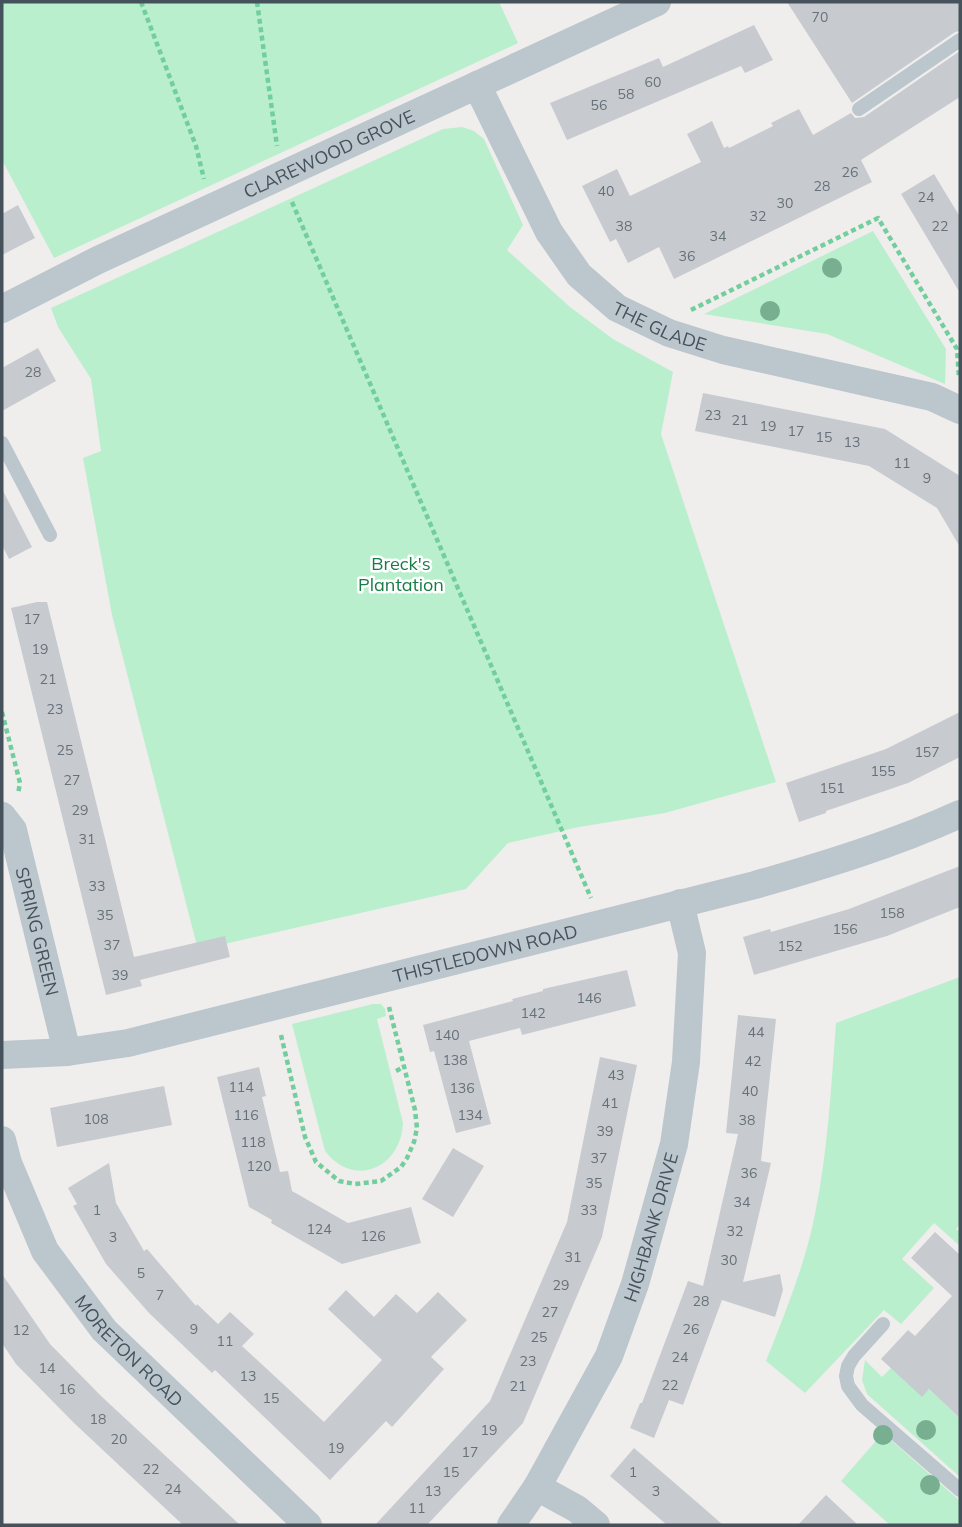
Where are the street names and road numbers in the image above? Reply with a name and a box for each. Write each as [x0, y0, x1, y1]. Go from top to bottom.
street label: CLAREWOOD GROVE [240, 104, 418, 203]
street label: THE GLADE [609, 296, 709, 356]
street label: SPRING GREEN [11, 865, 64, 998]
street label: THISTLEDOWN ROAD [390, 919, 580, 987]
street label: HIGHBANK DRIVE [618, 1150, 683, 1305]
street label: MORETON ROAD [70, 1290, 188, 1411]

